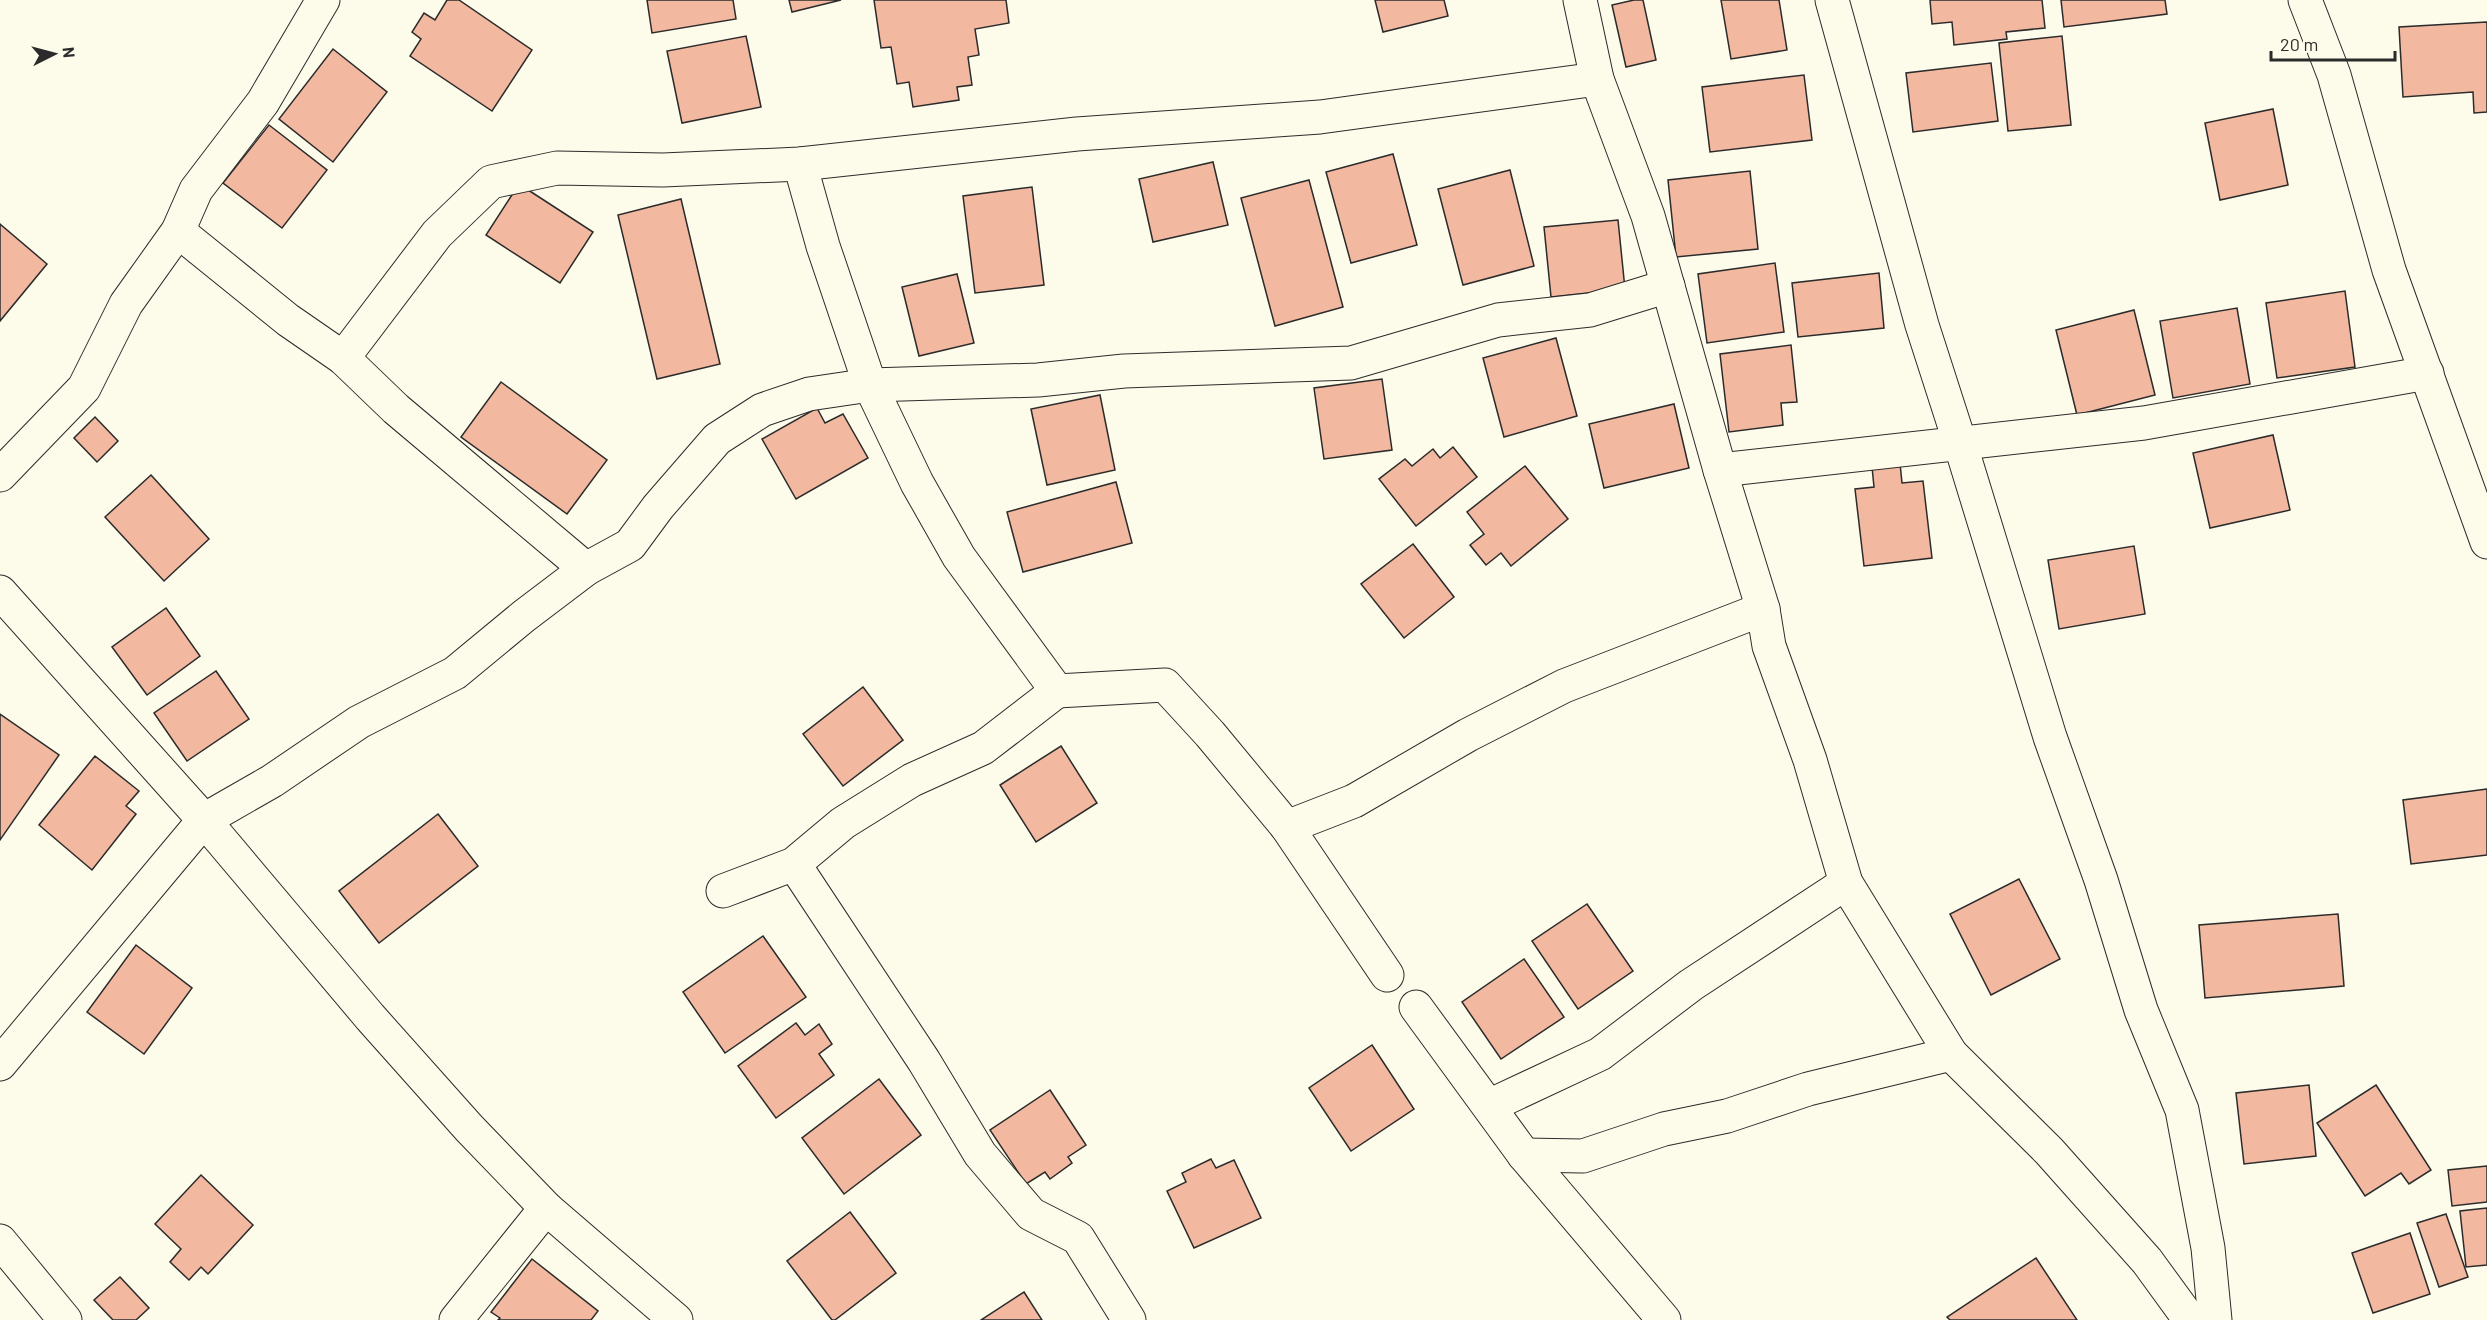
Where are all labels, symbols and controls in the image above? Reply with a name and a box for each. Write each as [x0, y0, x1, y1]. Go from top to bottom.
north arrow [24, 24, 84, 84]
scale bar [2271, 24, 2396, 62]
text: 20 m [2280, 33, 2318, 55]
text: N [59, 46, 79, 59]

